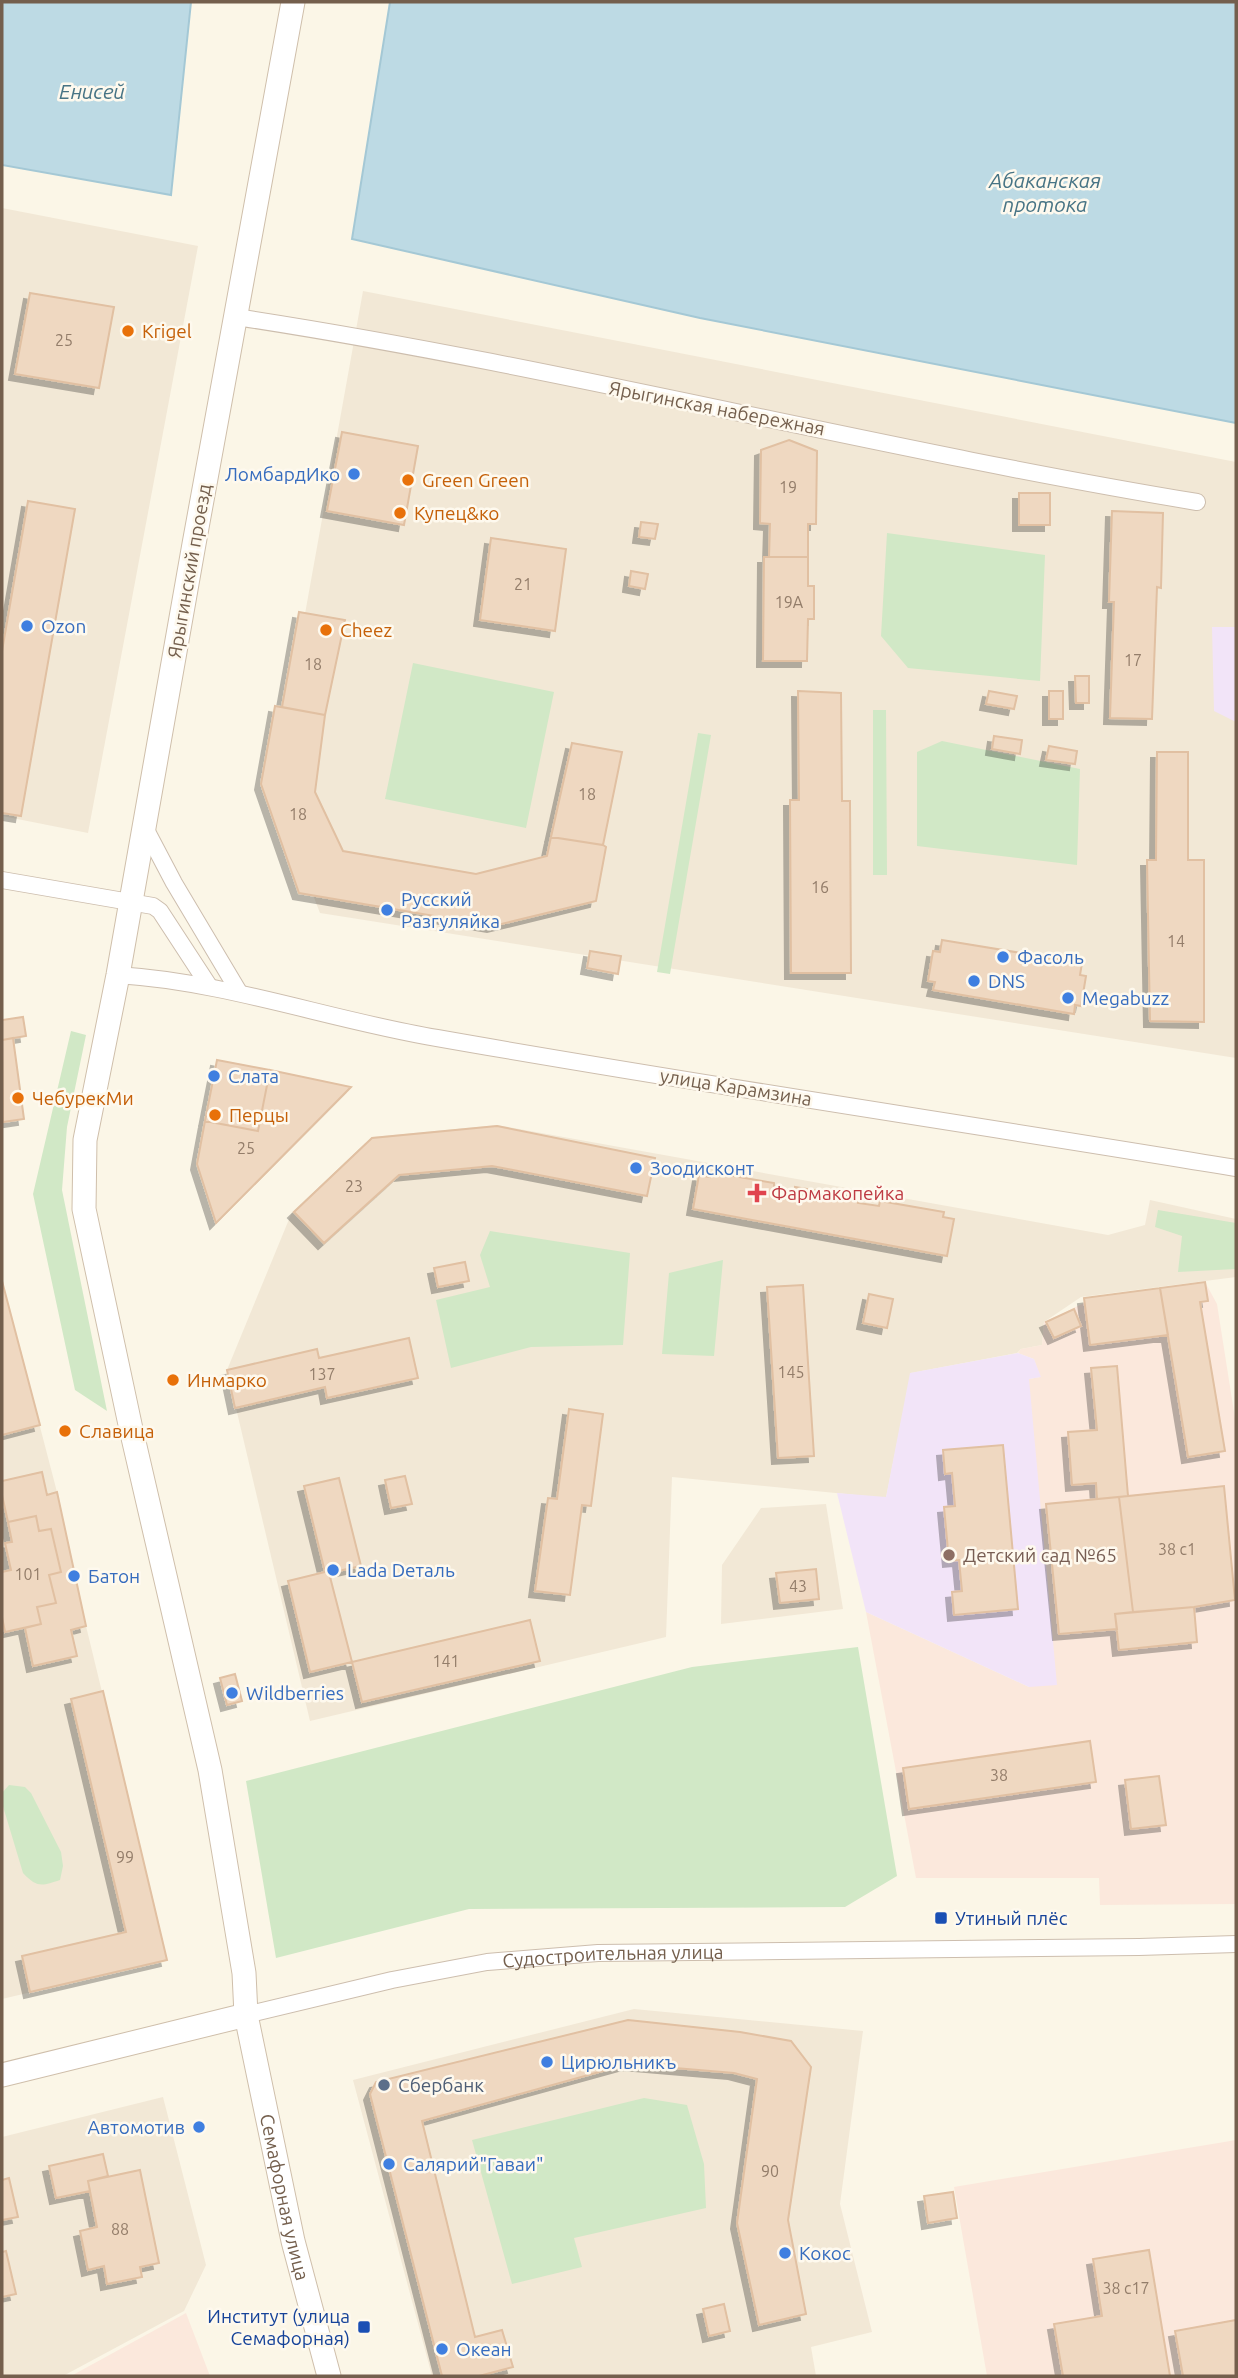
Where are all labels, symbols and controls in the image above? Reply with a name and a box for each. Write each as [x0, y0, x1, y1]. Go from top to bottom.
water label: Енисей [59, 79, 125, 103]
water label: Абаканская протока [988, 168, 1101, 216]
place label: Krigel [142, 320, 192, 342]
marker: Krigel [120, 323, 136, 339]
house number: 25 [55, 331, 73, 349]
street label: Ярыгинская набережная [607, 376, 827, 440]
place label: ЛомбардИко [225, 463, 340, 485]
marker: ЛомбардИко [346, 466, 362, 482]
place label: Green Green [422, 469, 530, 491]
marker: Green Green [400, 472, 416, 488]
house number: 19 [779, 478, 797, 496]
street label: Ярыгинский проезд [163, 482, 215, 660]
place label: Купец&ко [414, 502, 499, 524]
marker: Купец&ко [392, 505, 408, 521]
house number: 21 [514, 575, 532, 593]
house number: 19А [775, 593, 804, 611]
place label: Ozon [41, 615, 86, 637]
marker: Ozon [19, 618, 35, 634]
place label: Cheez [340, 619, 392, 641]
marker: Cheez [318, 622, 334, 638]
house number: 17 [1124, 651, 1142, 669]
house number: 18 [304, 655, 322, 673]
house number: 18 [578, 785, 596, 803]
house number: 18 [289, 805, 307, 823]
house number: 16 [811, 878, 829, 896]
place label: Русский Разгуляйка [401, 888, 500, 932]
marker: Русский Разгуляйка [379, 902, 395, 918]
house number: 14 [1167, 932, 1185, 950]
place label: Фасоль [1017, 946, 1084, 968]
marker: Фасоль [995, 949, 1011, 965]
place label: DNS [988, 970, 1025, 992]
marker: DNS [966, 973, 982, 989]
place label: Megabuzz [1082, 987, 1169, 1009]
marker: Megabuzz [1060, 990, 1076, 1006]
street label: улица Карамзина [658, 1064, 814, 1110]
place label: Слата [228, 1065, 279, 1087]
marker: Слата [206, 1068, 222, 1084]
place label: ЧебурекМи [32, 1087, 134, 1109]
marker: ЧебурекМи [10, 1090, 26, 1106]
place label: Перцы [229, 1104, 289, 1126]
marker: Перцы [207, 1107, 223, 1123]
house number: 25 [237, 1139, 255, 1157]
place label: Зоодисконт [650, 1157, 755, 1179]
marker: Зоодисконт [628, 1160, 644, 1176]
house number: 23 [345, 1177, 363, 1195]
place label: Фармакопейка [771, 1182, 904, 1204]
marker: Фармакопейка [749, 1185, 765, 1201]
house number: 145 [777, 1363, 805, 1381]
house number: 137 [308, 1365, 336, 1383]
place label: Инмарко [187, 1369, 267, 1391]
marker: Инмарко [165, 1372, 181, 1388]
place label: Славица [79, 1420, 154, 1442]
marker: Славица [57, 1423, 73, 1439]
house number: 38 с1 [1158, 1540, 1196, 1558]
place label: Детский сад №65 [963, 1544, 1117, 1566]
marker: Детский сад №65 [941, 1547, 957, 1563]
place label: Lada Dеталь [347, 1559, 455, 1581]
marker: Lada Dеталь [325, 1562, 341, 1578]
house number: 101 [14, 1565, 42, 1583]
place label: Батон [88, 1565, 140, 1587]
marker: Батон [66, 1568, 82, 1584]
house number: 43 [789, 1577, 807, 1595]
house number: 141 [432, 1652, 460, 1670]
place label: Wildberries [246, 1682, 344, 1704]
marker: Wildberries [224, 1685, 240, 1701]
house number: 38 [990, 1766, 1008, 1784]
house number: 99 [116, 1848, 134, 1866]
place label: Утиный плёс [955, 1907, 1068, 1929]
marker: Утиный плёс [933, 1910, 949, 1926]
street label: Судостроительная улица [502, 1941, 724, 1972]
place label: Цирюльникъ [561, 2051, 676, 2073]
marker: Цирюльникъ [539, 2054, 555, 2070]
place label: Сбербанк [398, 2074, 484, 2096]
marker: Сбербанк [376, 2077, 392, 2093]
street label: Семафорная улица [256, 2112, 314, 2283]
place label: Автомотив [88, 2116, 185, 2138]
marker: Автомотив [191, 2119, 207, 2135]
place label: Салярий"Гаваи" [403, 2153, 544, 2175]
marker: Салярий"Гаваи" [381, 2156, 397, 2172]
house number: 90 [761, 2162, 779, 2180]
house number: 88 [111, 2220, 129, 2238]
place label: Кокос [799, 2242, 851, 2264]
marker: Кокос [777, 2245, 793, 2261]
house number: 38 с17 [1102, 2279, 1150, 2297]
place label: Институт (улица Семафорная) [207, 2305, 350, 2349]
marker: Институт (улица Семафорная) [356, 2319, 372, 2335]
place label: Океан [456, 2338, 512, 2360]
marker: Океан [434, 2341, 450, 2357]

